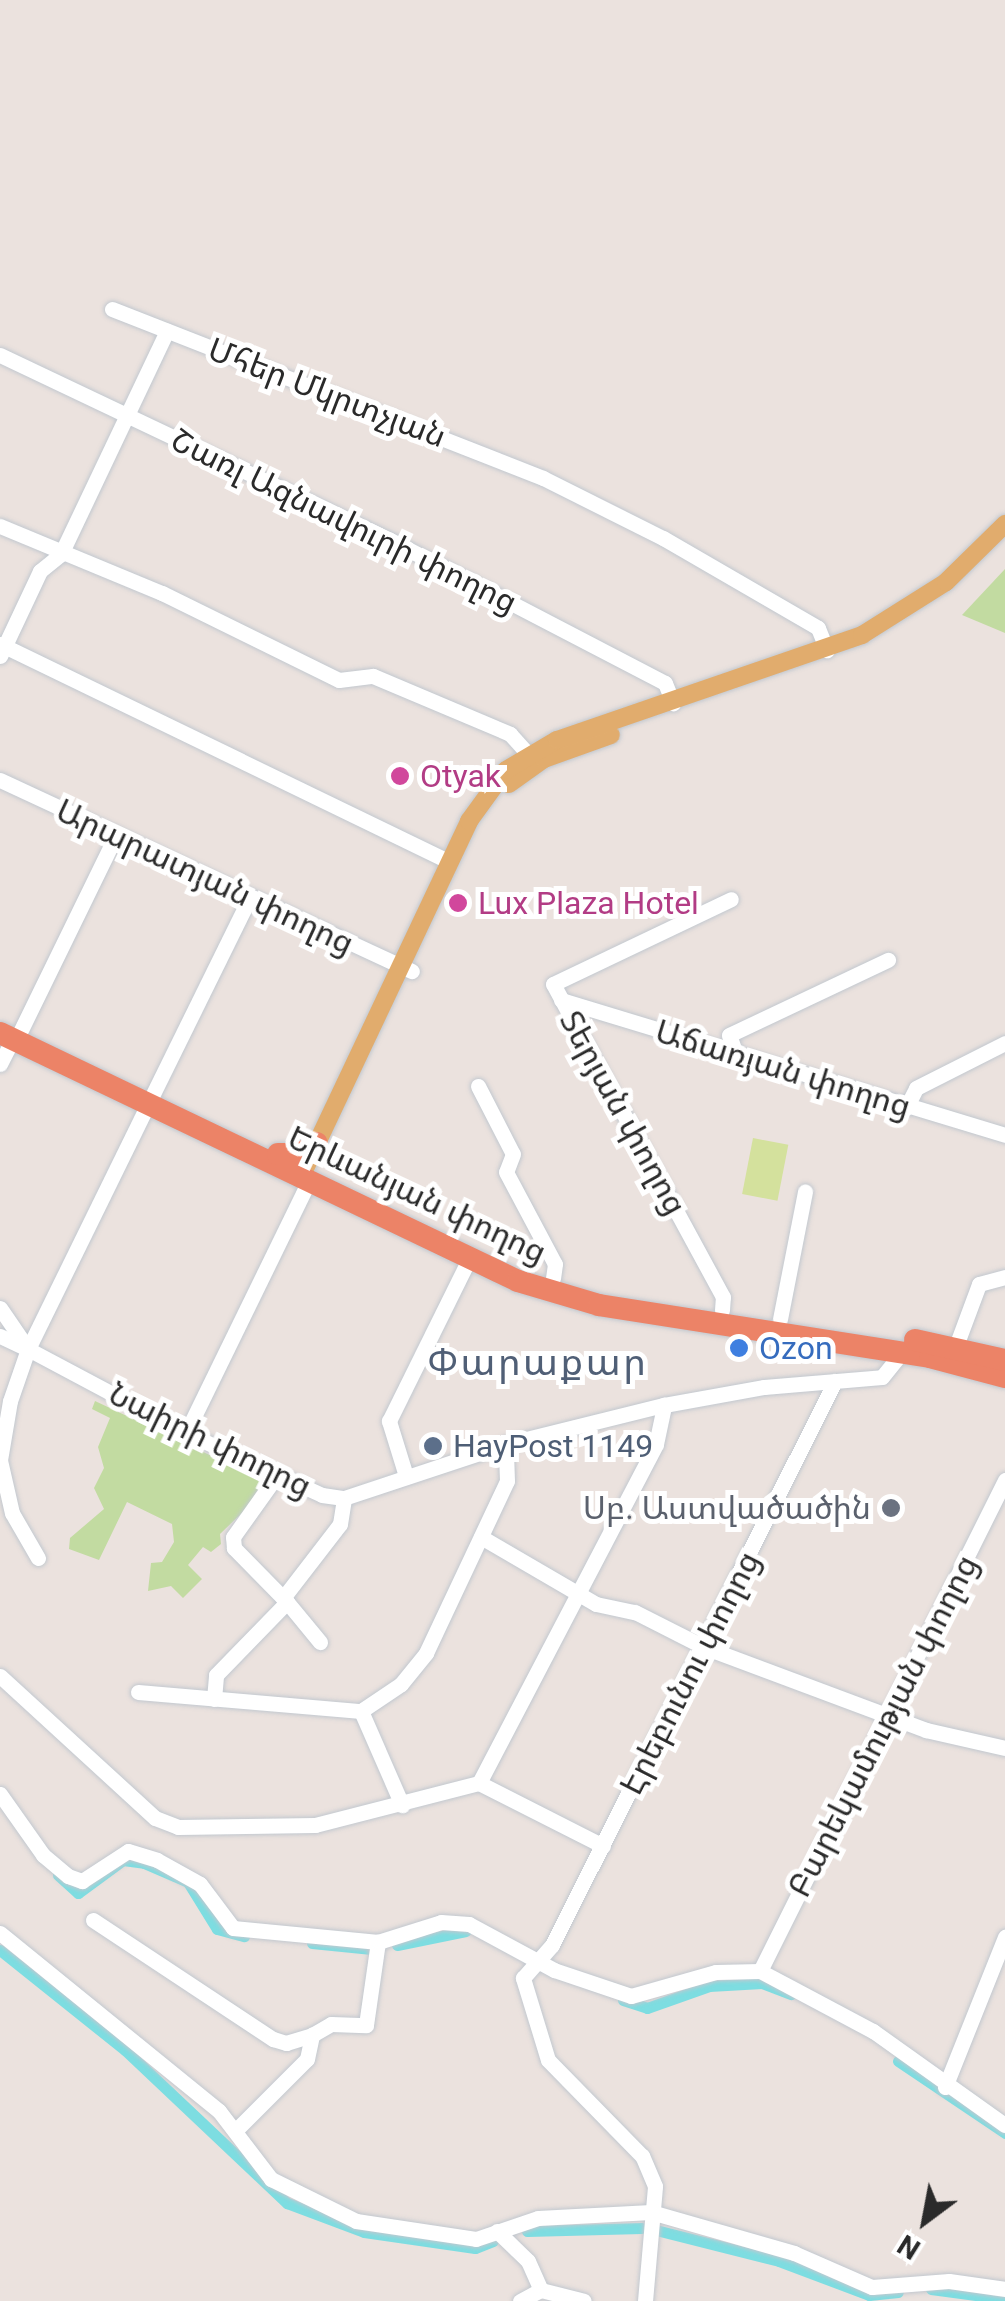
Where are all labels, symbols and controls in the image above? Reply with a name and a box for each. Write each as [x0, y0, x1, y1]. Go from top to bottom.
street label: Մհեր Մկրտչյան [203, 330, 451, 456]
street label: Շառլ Ազնավուրի փողոց [165, 420, 523, 622]
place label: Otyak [420, 757, 501, 795]
marker: Otyak [389, 765, 411, 787]
street label: Արարատյան փողոց [50, 791, 360, 963]
place label: Lux Plaza Hotel [478, 884, 699, 922]
marker: Lux Plaza Hotel [447, 892, 469, 914]
street label: Տերյան փողոց [551, 1004, 695, 1222]
street label: Աճառյան փողոց [651, 1012, 915, 1126]
street label: Երևանյան փողոց [282, 1118, 552, 1272]
place label: Ozon [759, 1329, 833, 1367]
marker: Ozon [728, 1337, 750, 1359]
district label: Փարաքար [428, 1340, 648, 1386]
street label: Նաիրի փողոց [103, 1374, 317, 1506]
place label: HayPost 1149 [453, 1427, 653, 1465]
marker: HayPost 1149 [422, 1435, 444, 1457]
place label: Սբ. Աստվածածին [583, 1489, 871, 1527]
marker: Սբ. Աստվածածին [880, 1497, 902, 1519]
street label: Էրեբունու փողոց [612, 1545, 768, 1801]
street label: Բարեկամության փողոց [780, 1549, 986, 1903]
north arrow [875, 2171, 975, 2271]
text: N [892, 2228, 926, 2266]

